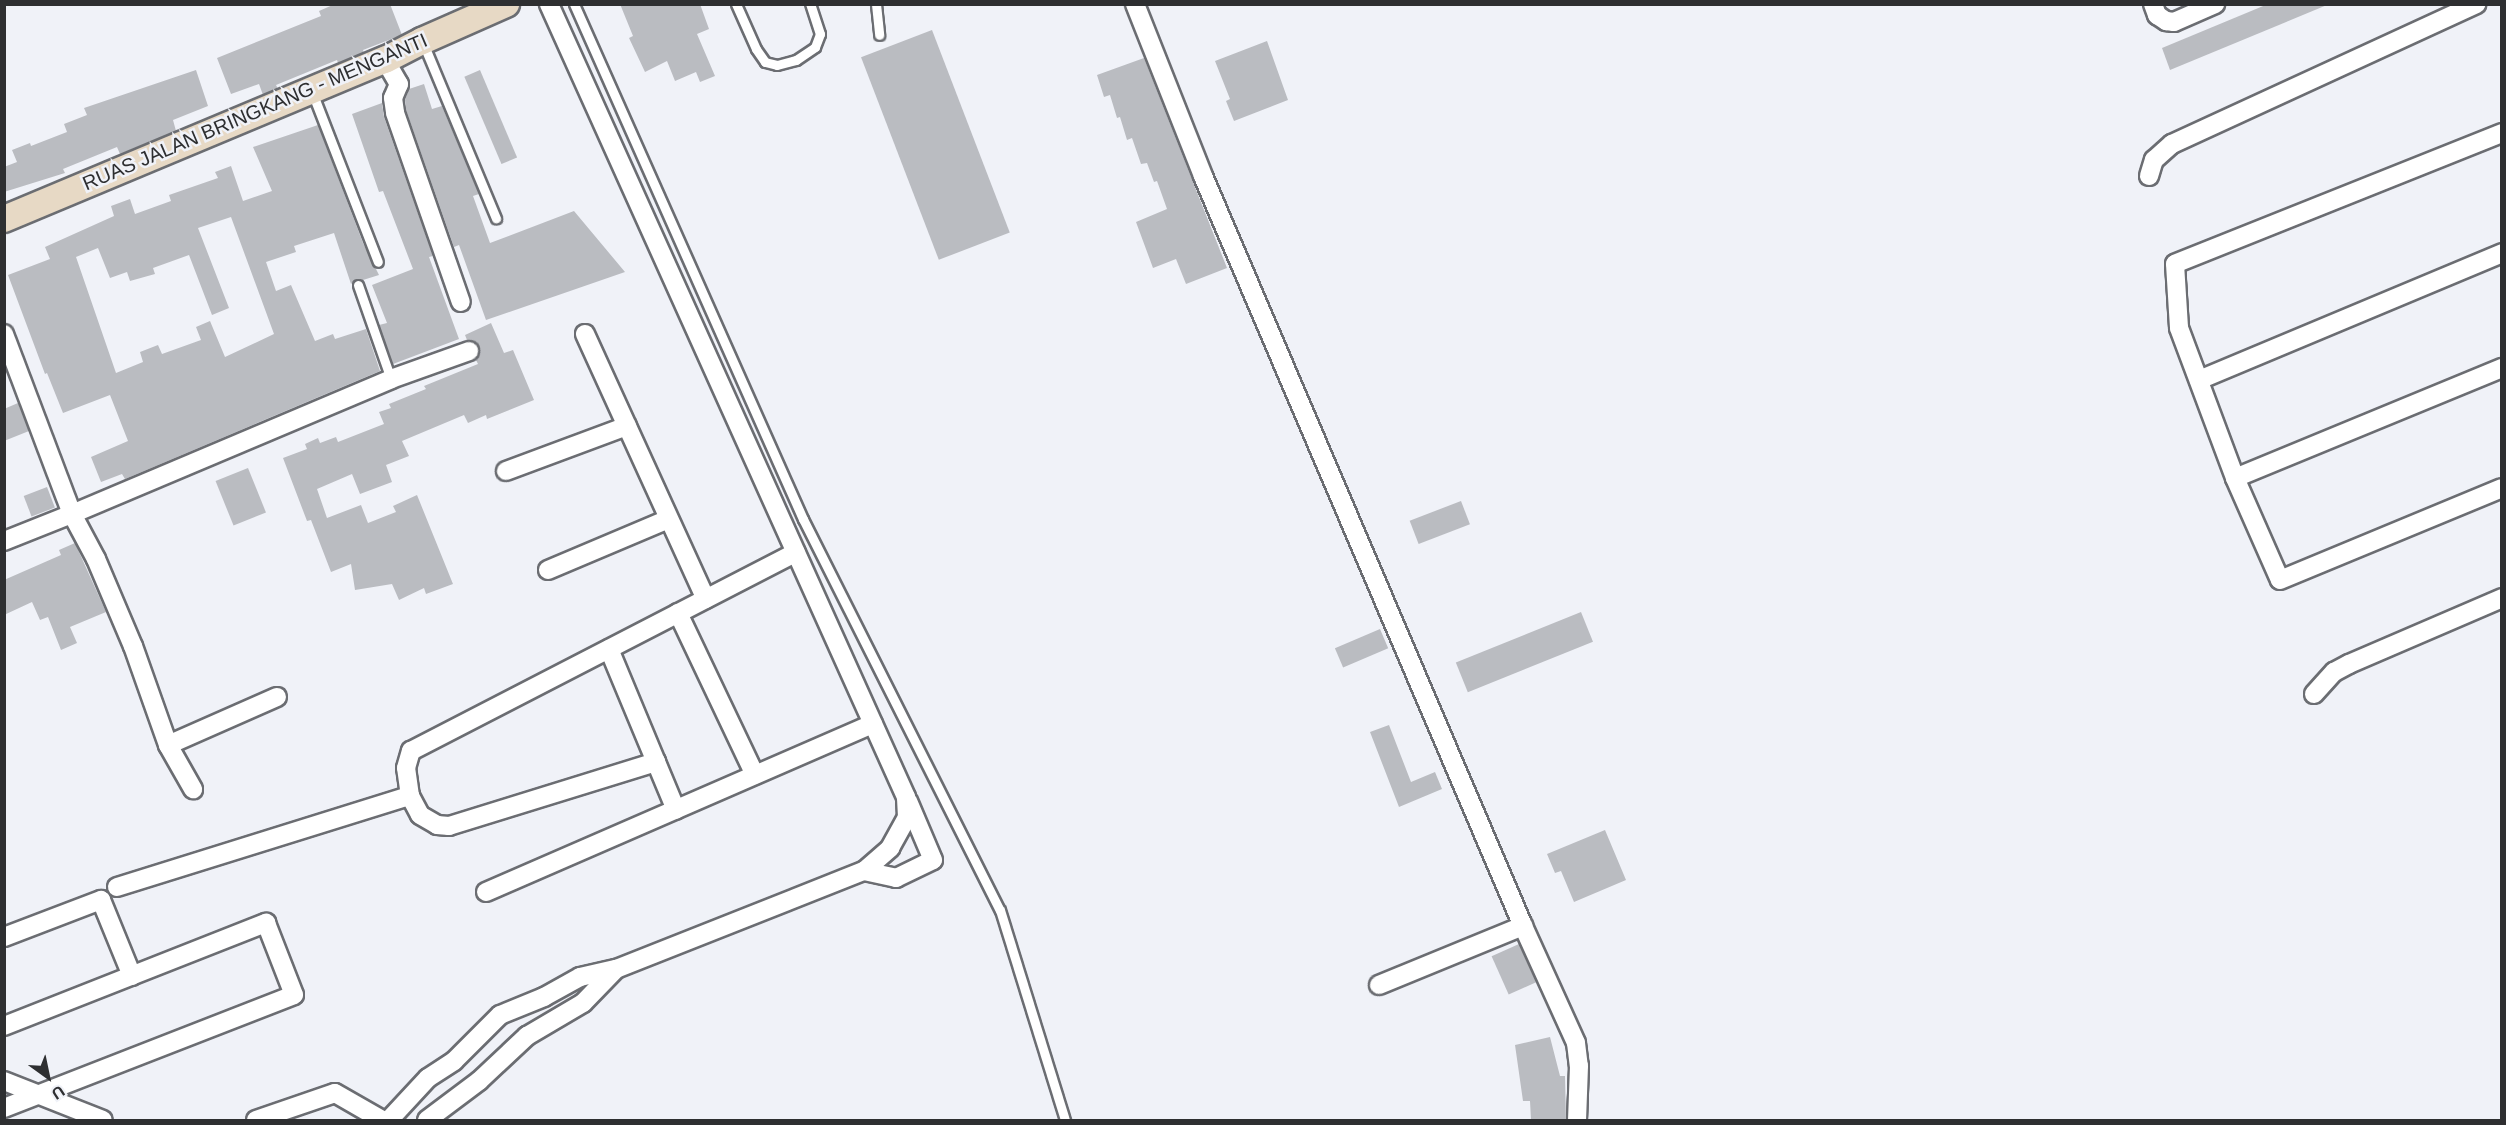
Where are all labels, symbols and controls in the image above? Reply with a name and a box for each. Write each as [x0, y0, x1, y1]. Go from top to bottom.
street label: RUAS JALAN BRINGKANG - MENGANTI [79, 28, 431, 196]
north arrow [18, 1047, 78, 1107]
text: U [49, 1082, 68, 1103]

